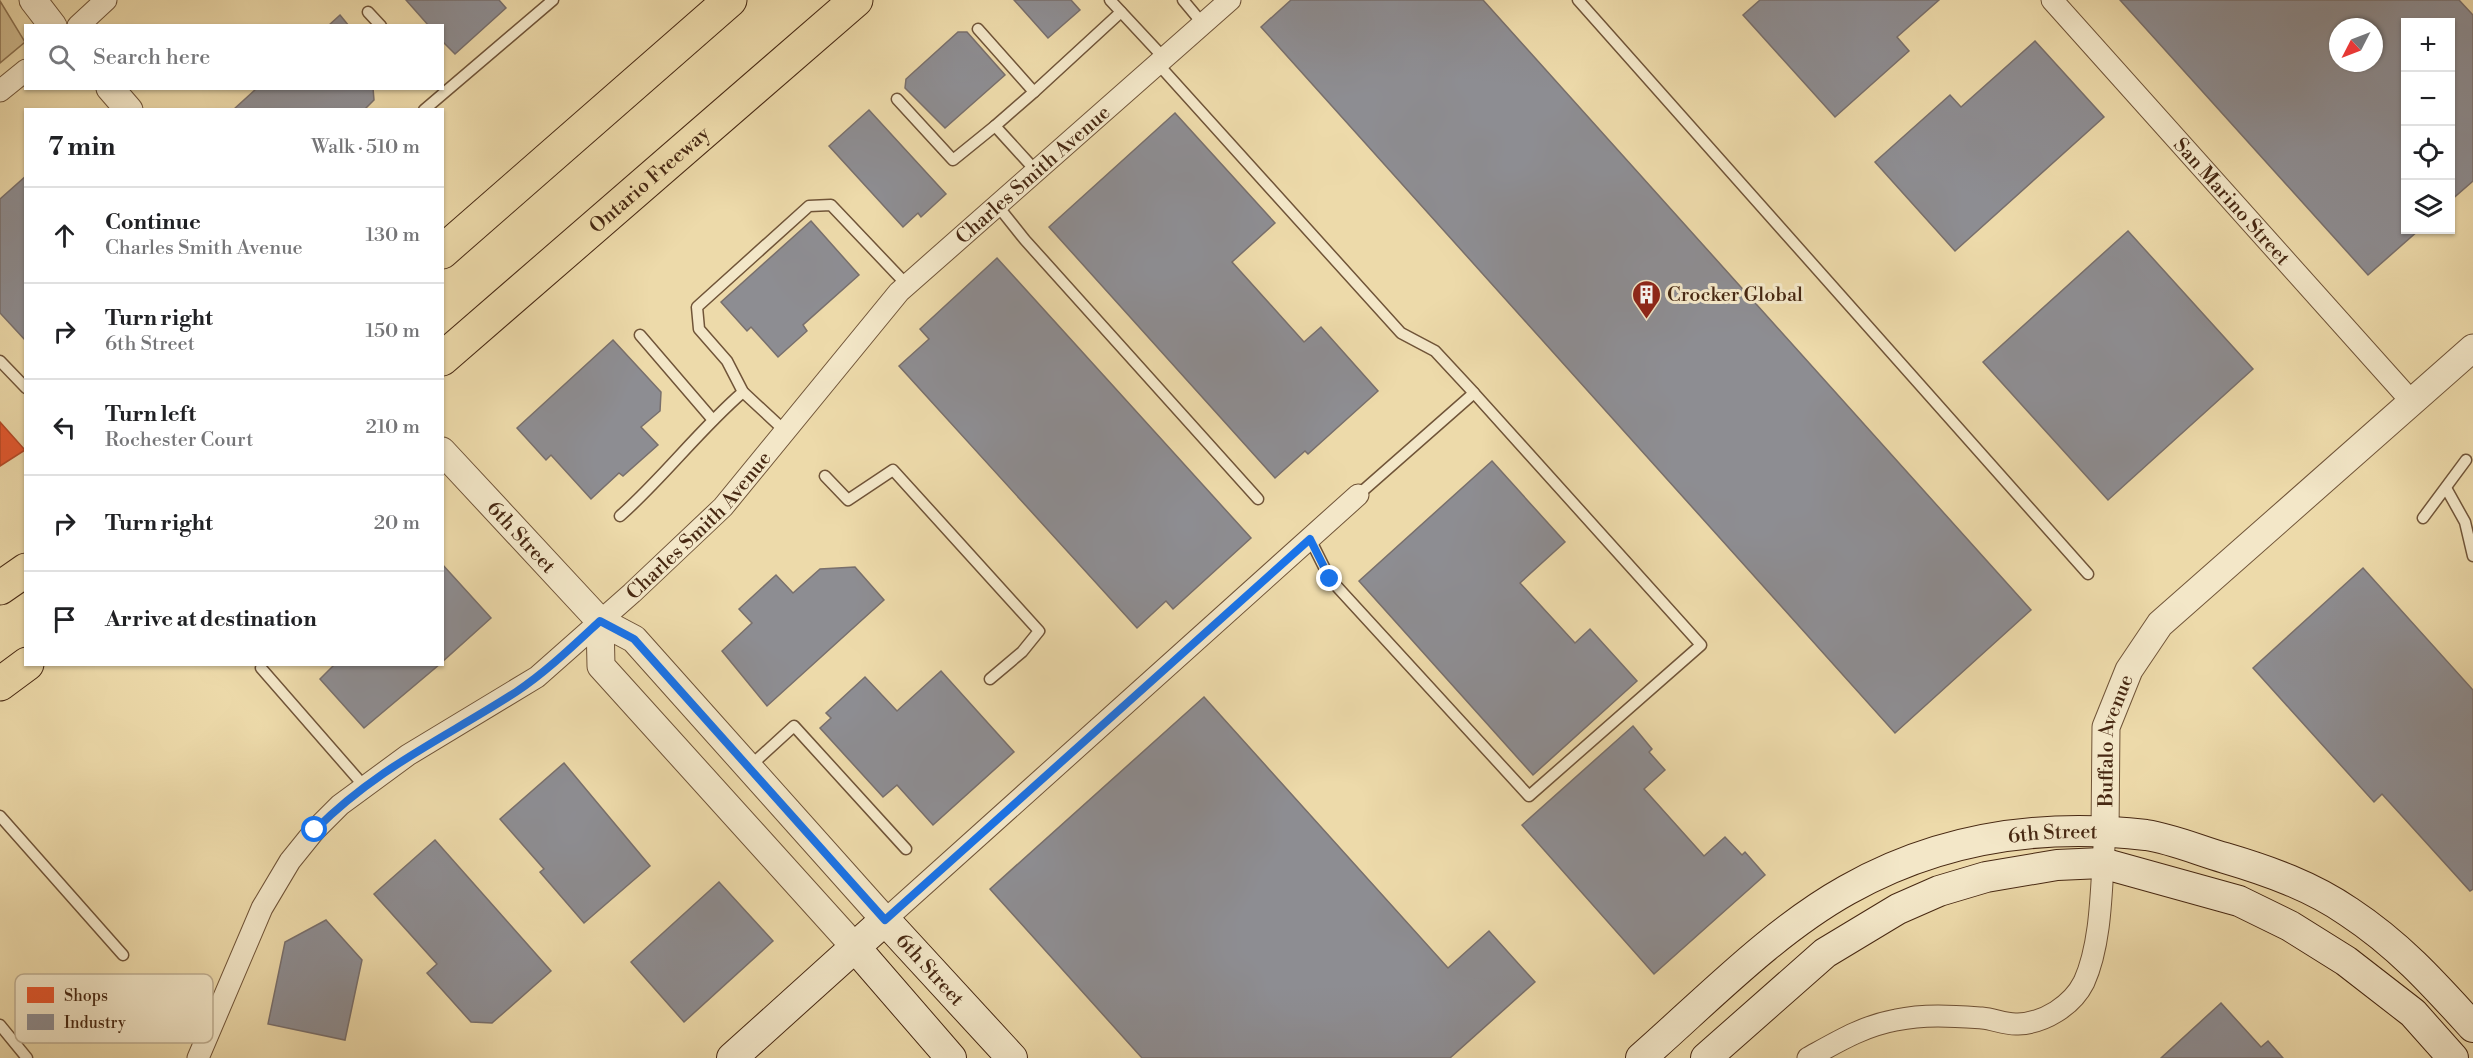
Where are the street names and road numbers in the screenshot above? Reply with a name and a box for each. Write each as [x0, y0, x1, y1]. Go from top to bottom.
street label: Charles Smith Avenue [951, 101, 1116, 250]
street label: Ontario Freeway [585, 121, 716, 240]
street label: San Marino Street [2167, 133, 2295, 271]
street label: Charles Smith Avenue [622, 447, 777, 606]
street label: 6th Street [481, 496, 560, 579]
street label: Buffalo Avenue [2094, 671, 2140, 808]
street label: 6th Street [2006, 820, 2098, 850]
street label: 6th Street [890, 929, 969, 1012]

